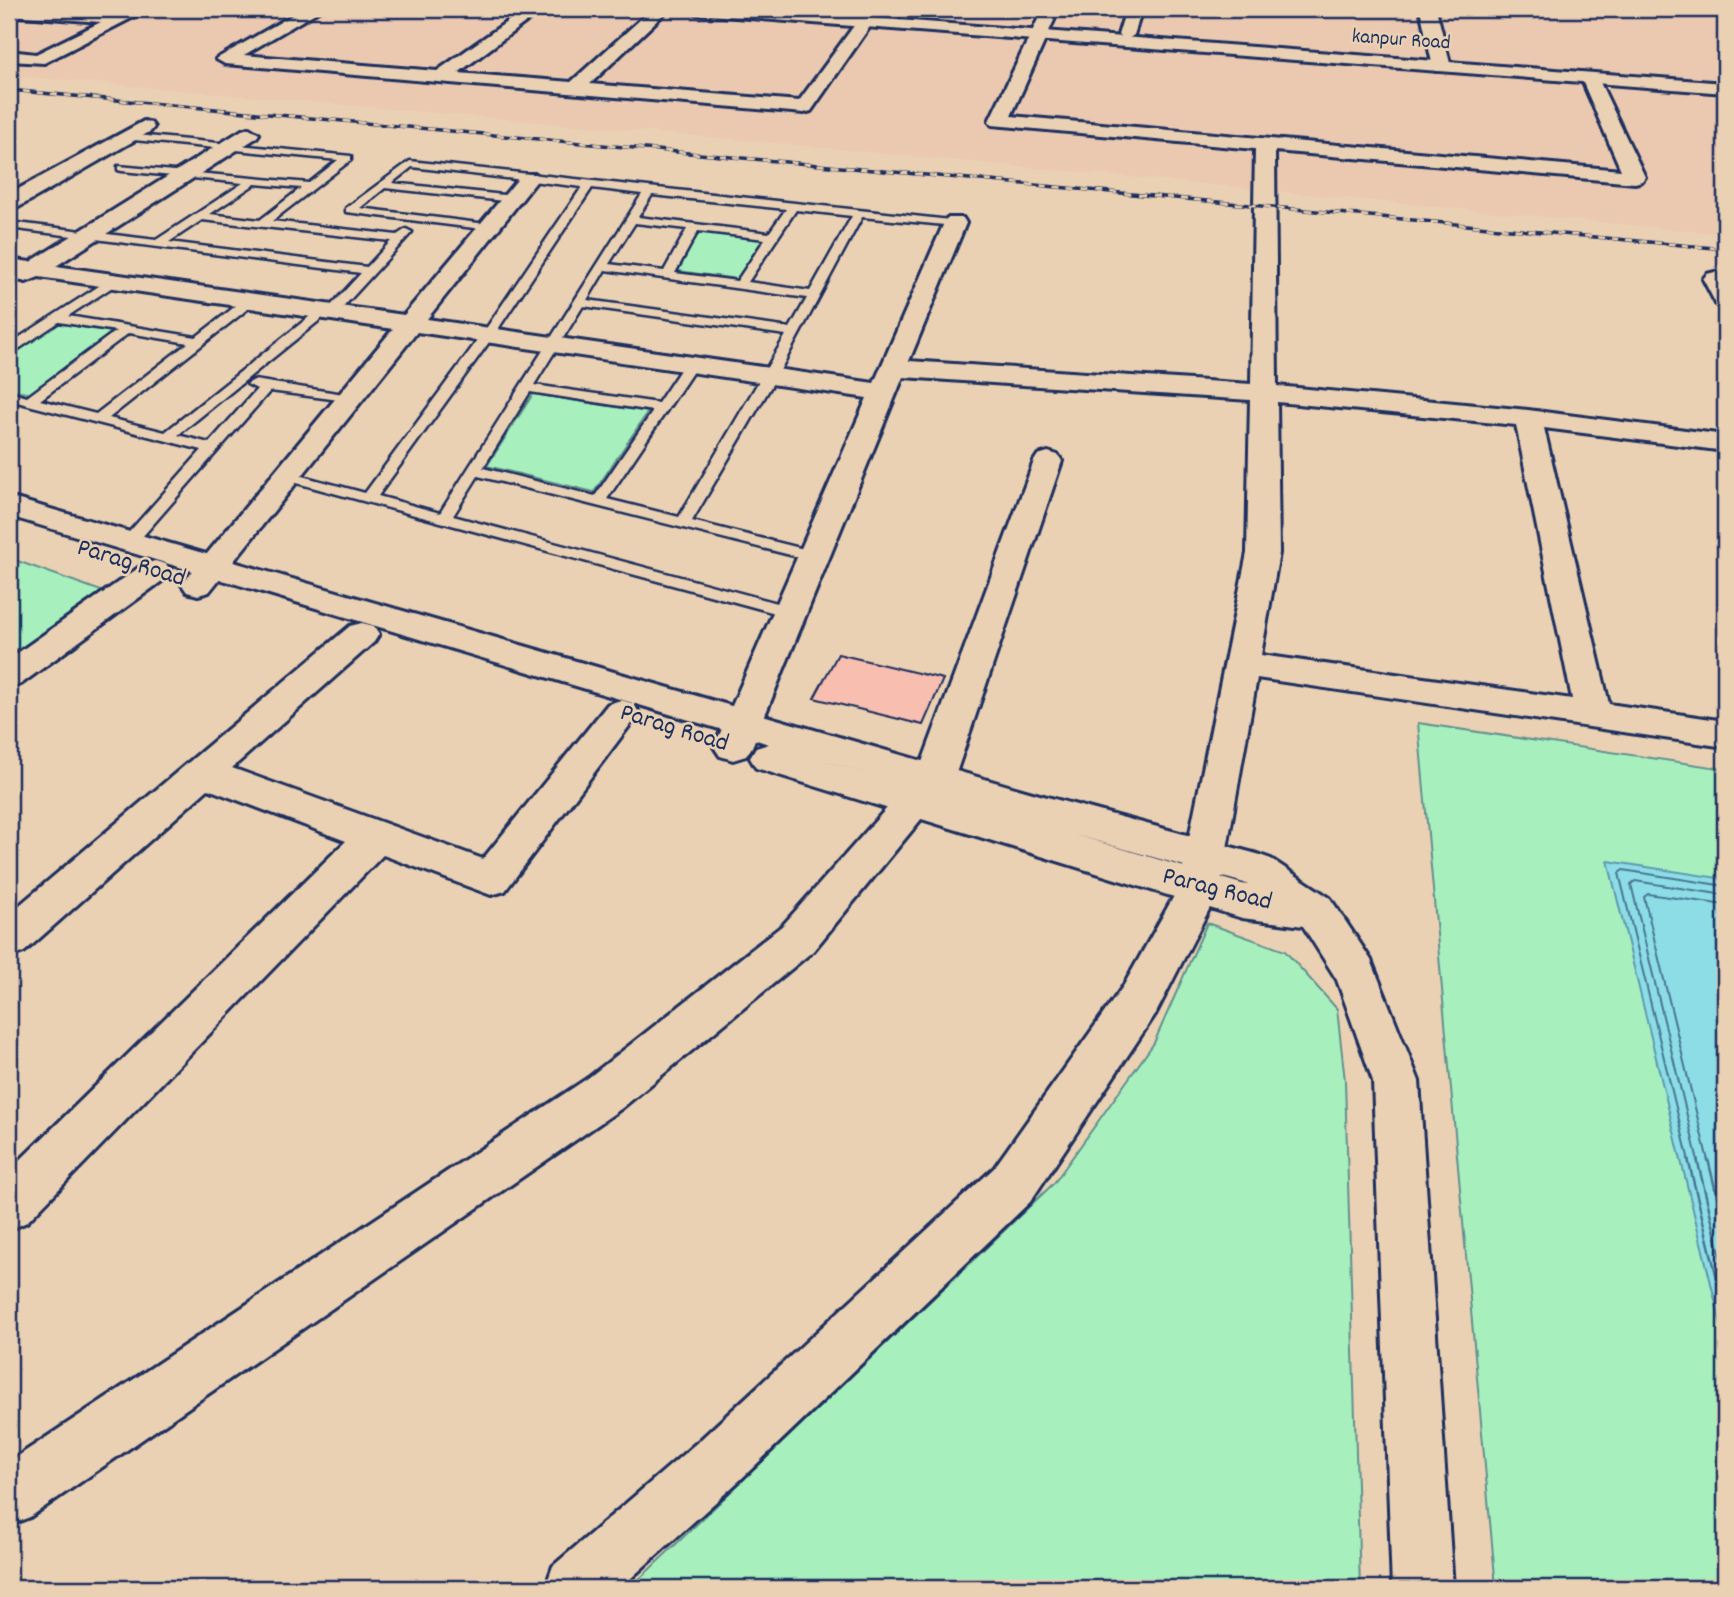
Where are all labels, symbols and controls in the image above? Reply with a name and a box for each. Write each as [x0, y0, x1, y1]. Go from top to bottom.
street label: kanpur Road [1351, 23, 1451, 59]
street label: Parag Road [72, 530, 190, 598]
street label: Parag Road [615, 695, 733, 763]
street label: Parag Road [1158, 859, 1276, 921]

